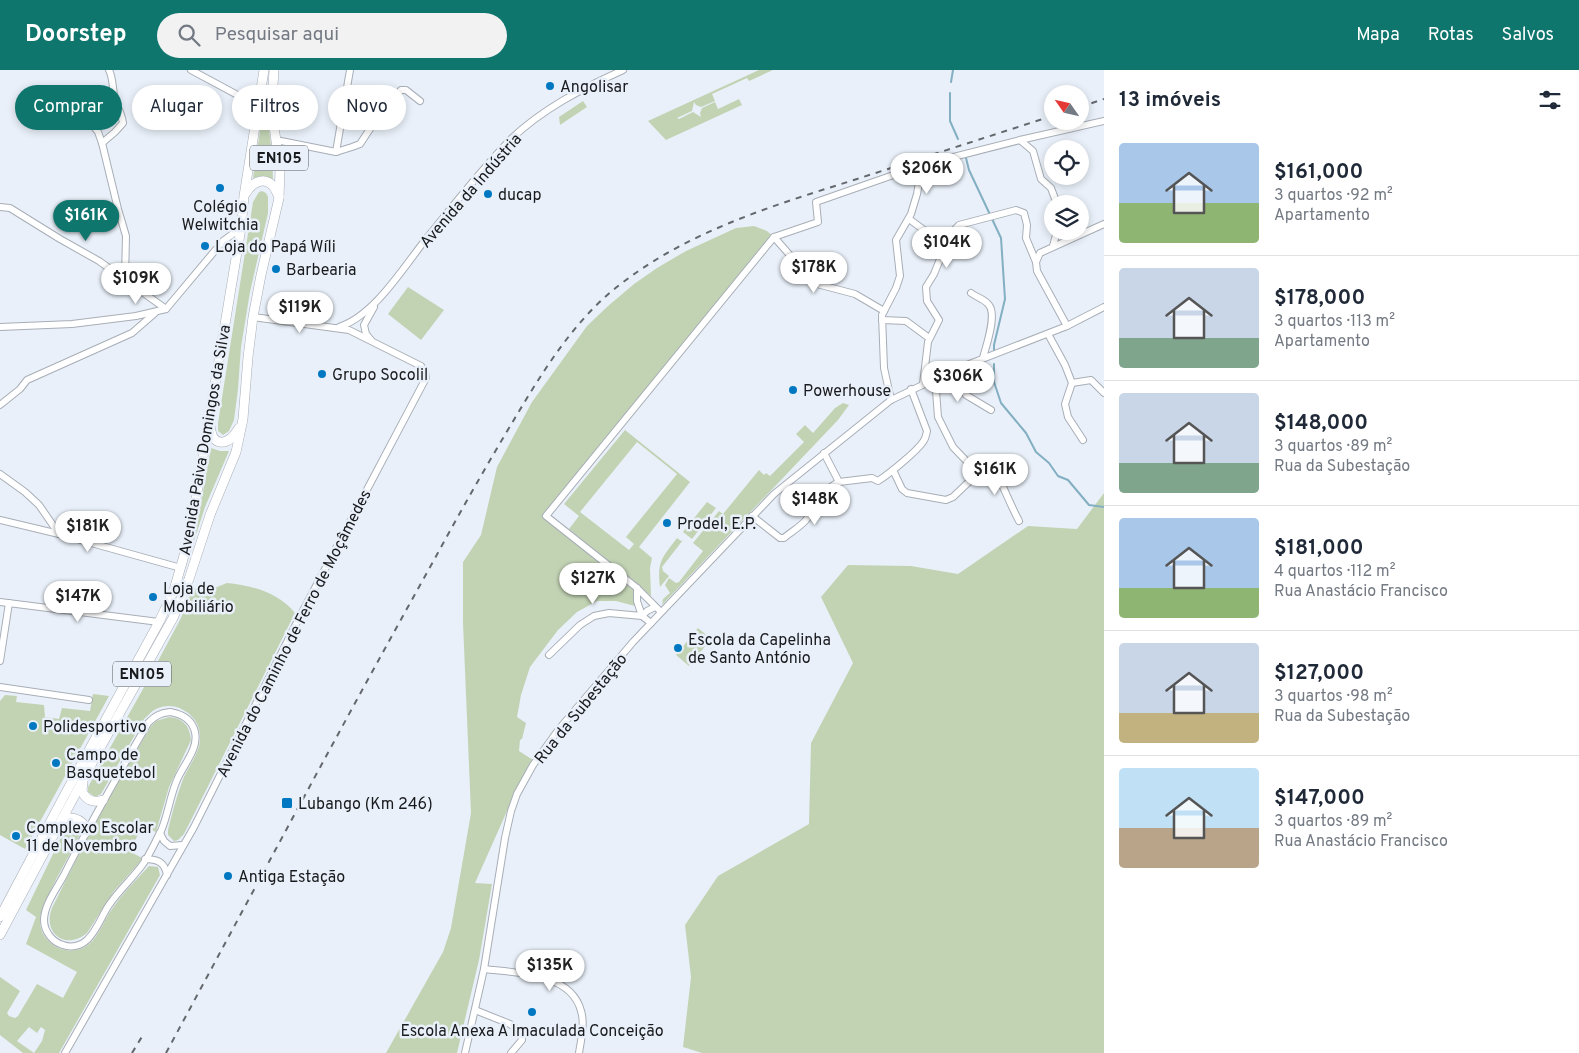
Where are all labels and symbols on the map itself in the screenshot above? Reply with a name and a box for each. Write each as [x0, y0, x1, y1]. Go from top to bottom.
place label: Angolisar [560, 78, 628, 98]
marker: Angolisar [544, 80, 556, 92]
north arrow [1044, 85, 1089, 130]
street label: Avenida da Indústria [416, 130, 527, 253]
road number: EN105 [250, 146, 308, 170]
pin: $206K [892, 152, 962, 195]
marker: Colégio Welwitchia [214, 182, 226, 194]
place label: ducap [498, 186, 541, 206]
marker: ducap [482, 188, 494, 200]
place label: Colégio Welwitchia [182, 198, 258, 236]
pin: $161K [51, 200, 121, 242]
pin: $104K [912, 226, 982, 269]
place label: Loja do Papá Wíli [215, 238, 336, 258]
marker: Loja do Papá Wíli [199, 240, 211, 252]
pin: $178K [779, 252, 849, 294]
place label: Barbearia [286, 261, 356, 281]
pin: $109K [101, 262, 171, 305]
marker: Barbearia [270, 263, 282, 275]
pin: $119K [265, 292, 335, 334]
street label: Avenida Paiva Domingos da Silva [176, 323, 236, 557]
pin: $306K [923, 360, 993, 403]
place label: Grupo Socolil [332, 366, 428, 386]
marker: Grupo Socolil [316, 368, 328, 380]
place label: Powerhouse [803, 382, 891, 402]
marker: Powerhouse [787, 384, 799, 396]
pin: $161K [960, 454, 1030, 496]
pin: $148K [780, 484, 850, 526]
street label: Avenida do Caminho de Ferro de Moçâmedes [213, 487, 376, 781]
pin: $181K [53, 510, 123, 553]
place label: Prodel, E.P. [677, 515, 756, 535]
marker: Prodel, E.P. [661, 517, 673, 529]
pin: $127K [558, 562, 628, 605]
pin: $147K [43, 580, 113, 623]
place label: Loja de Mobiliário [163, 580, 234, 618]
marker: Loja de Mobiliário [147, 591, 159, 603]
place label: Escola da Capelinha de Santo António [688, 631, 831, 669]
marker: Escola da Capelinha de Santo António [672, 642, 684, 654]
street label: Rua da Subestação [531, 650, 632, 768]
road number: EN105 [113, 662, 171, 686]
place label: Polidesportivo [43, 718, 147, 738]
marker: Polidesportivo [27, 720, 39, 732]
place label: Campo de Basquetebol [66, 746, 156, 784]
marker: Campo de Basquetebol [50, 757, 62, 769]
place label: Lubango (Km 246) [298, 795, 433, 815]
marker: Lubango (Km 246) [280, 796, 294, 810]
place label: Complexo Escolar 11 de Novembro [26, 819, 154, 857]
marker: Complexo Escolar 11 de Novembro [10, 830, 22, 842]
place label: Antiga Estação [238, 868, 345, 888]
marker: Antiga Estação [222, 870, 234, 882]
pin: $135K [515, 950, 585, 992]
marker: Escola Anexa A Imaculada Conceição [526, 1006, 538, 1018]
place label: Escola Anexa A Imaculada Conceição [400, 1022, 664, 1042]

